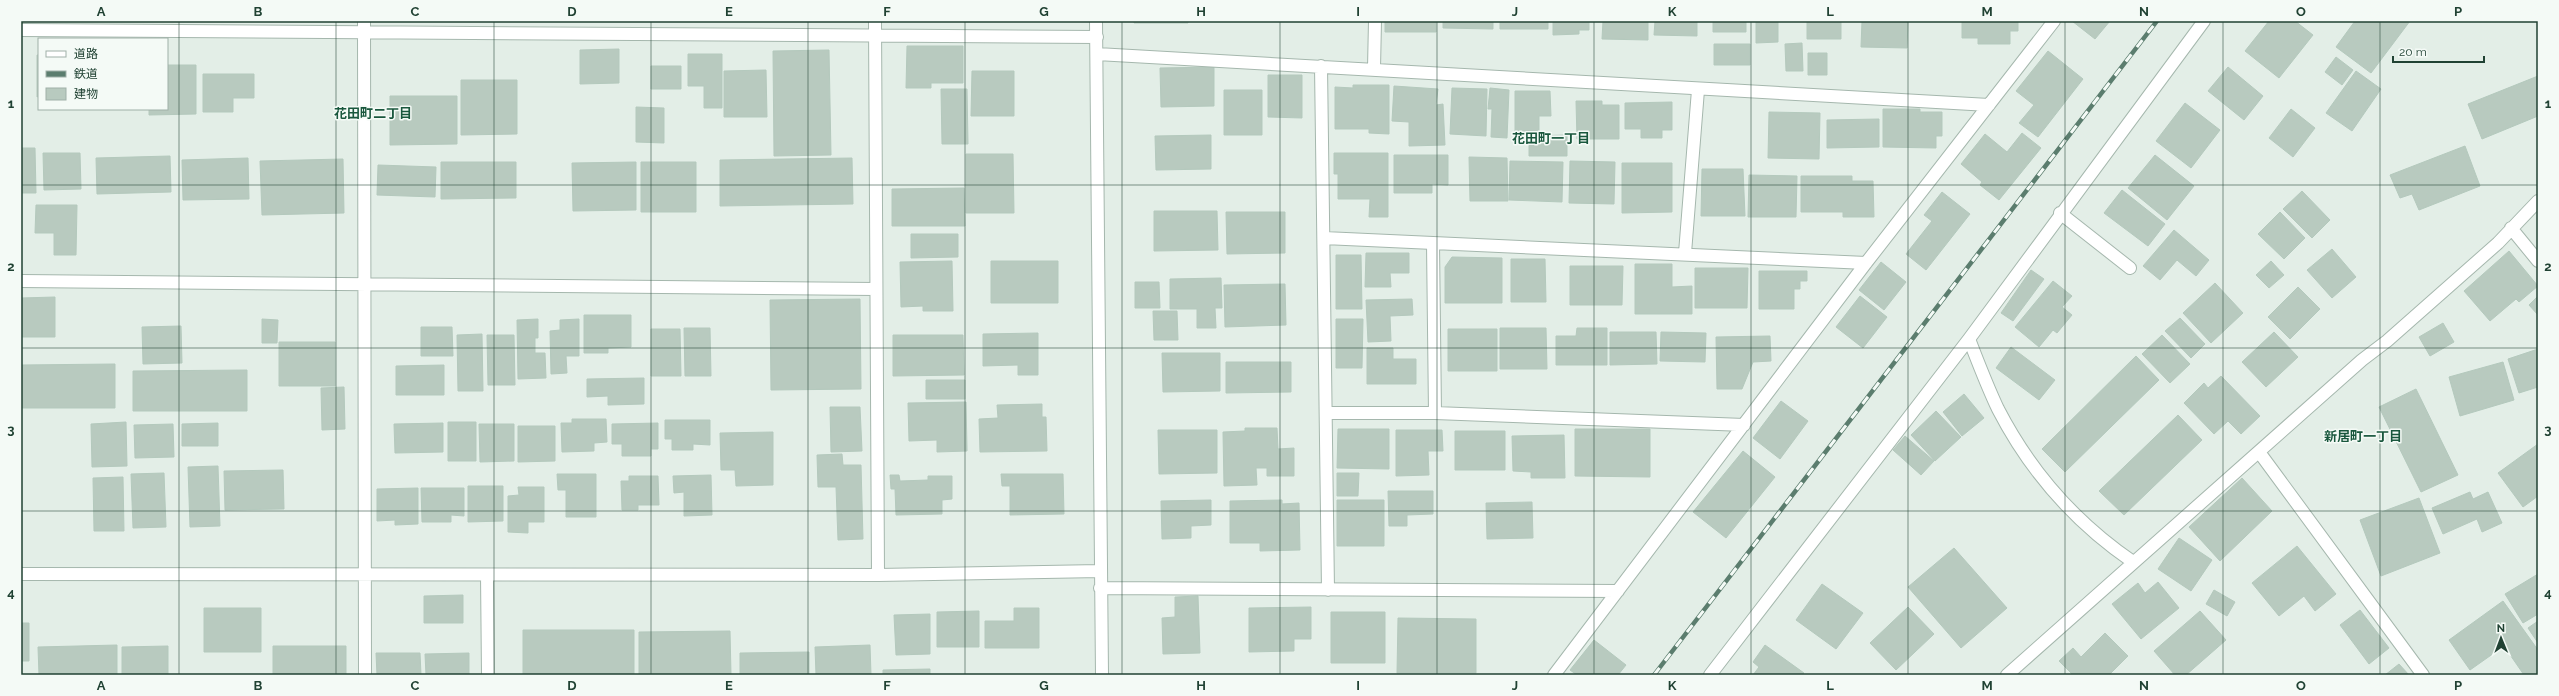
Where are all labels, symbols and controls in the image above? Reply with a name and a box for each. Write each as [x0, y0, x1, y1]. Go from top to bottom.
text: A [97, 4, 106, 19]
text: B [254, 4, 263, 19]
text: C [411, 4, 420, 19]
text: D [567, 4, 577, 19]
text: E [725, 4, 733, 19]
text: F [883, 4, 891, 19]
text: G [1039, 4, 1049, 19]
text: H [1196, 4, 1206, 19]
text: I [1356, 4, 1360, 19]
text: J [1512, 4, 1518, 19]
text: K [1668, 4, 1677, 19]
text: L [1826, 4, 1834, 19]
text: M [1981, 4, 1993, 19]
text: N [2139, 4, 2149, 19]
text: O [2296, 4, 2306, 19]
text: P [2454, 4, 2462, 19]
legend [38, 38, 168, 110]
scale bar [2393, 38, 2484, 64]
text: 20 m [2399, 45, 2427, 59]
text: 道路 [74, 47, 98, 61]
text: 鉄道 [74, 67, 98, 81]
text: 建物 [74, 87, 98, 101]
text: 1 [8, 96, 15, 111]
text: 1 [2545, 96, 2552, 111]
district label: 花田町二丁目 [334, 106, 412, 121]
district label: 花田町一丁目 [1512, 131, 1590, 146]
text: 2 [7, 259, 15, 274]
text: 2 [2544, 259, 2552, 274]
text: 3 [7, 422, 15, 437]
text: 3 [2544, 422, 2552, 437]
district label: 新居町一丁目 [2324, 429, 2402, 444]
text: 4 [7, 585, 15, 600]
text: 4 [2544, 585, 2552, 600]
north arrow [2481, 618, 2521, 658]
text: N [2497, 622, 2505, 635]
text: A [97, 678, 106, 693]
text: B [254, 678, 263, 693]
text: C [411, 678, 420, 693]
text: D [567, 678, 577, 693]
text: E [725, 678, 733, 693]
text: F [883, 678, 891, 693]
text: G [1039, 678, 1049, 693]
text: H [1196, 678, 1206, 693]
text: I [1356, 678, 1360, 693]
text: J [1512, 678, 1518, 693]
text: K [1668, 678, 1677, 693]
text: L [1826, 678, 1834, 693]
text: M [1981, 678, 1993, 693]
text: N [2139, 678, 2149, 693]
text: O [2296, 678, 2306, 693]
text: P [2454, 678, 2462, 693]

